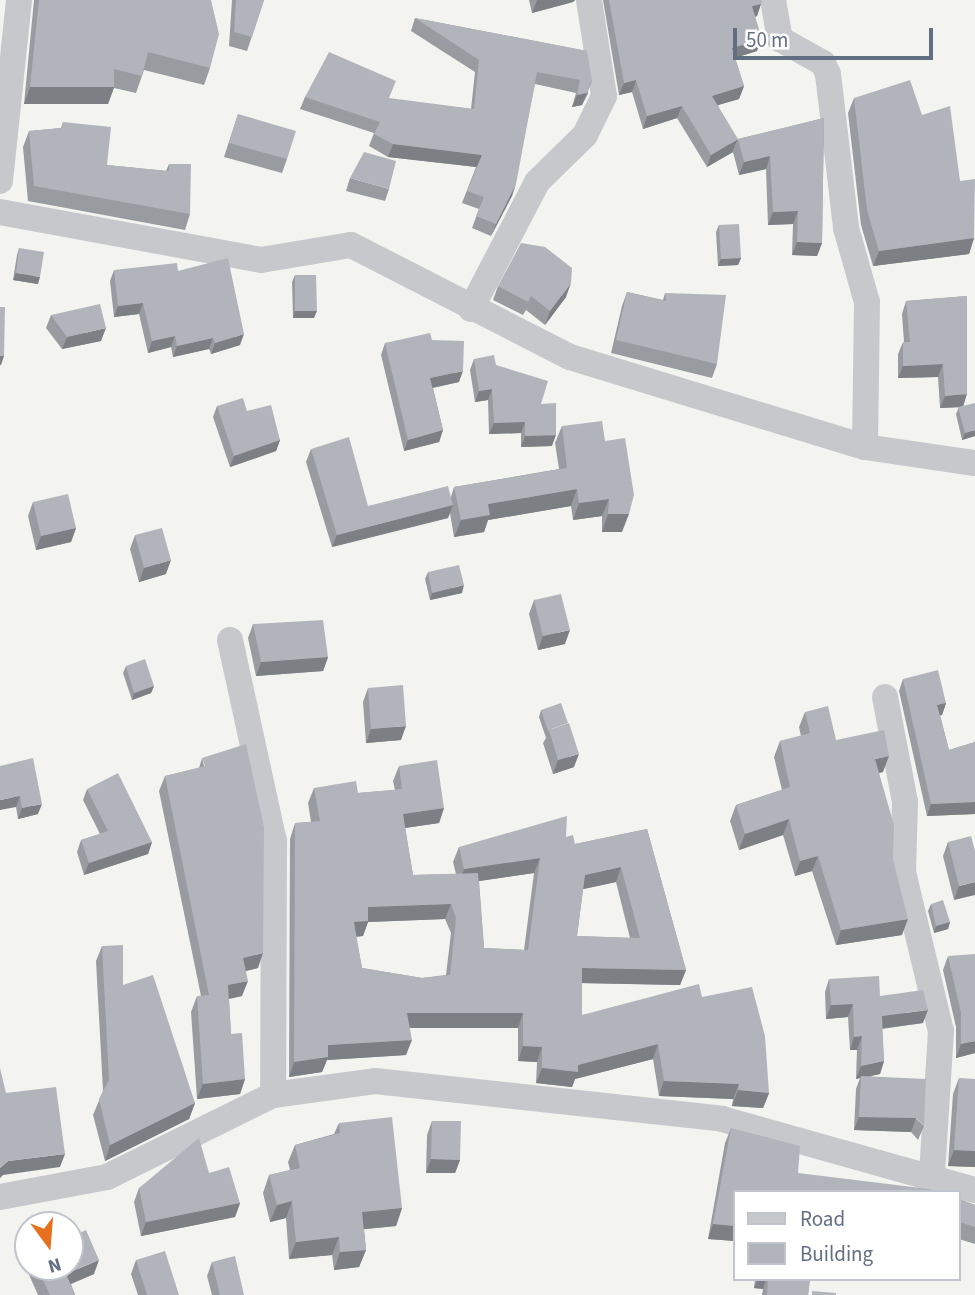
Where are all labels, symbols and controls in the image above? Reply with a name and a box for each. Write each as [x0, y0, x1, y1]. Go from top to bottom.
scale bar [737, 14, 936, 58]
text: 50 m [746, 25, 788, 55]
legend [734, 1190, 961, 1281]
text: Road [800, 1204, 845, 1234]
north arrow [14, 1211, 84, 1281]
text: Building [800, 1239, 873, 1269]
text: N [45, 1250, 64, 1279]

